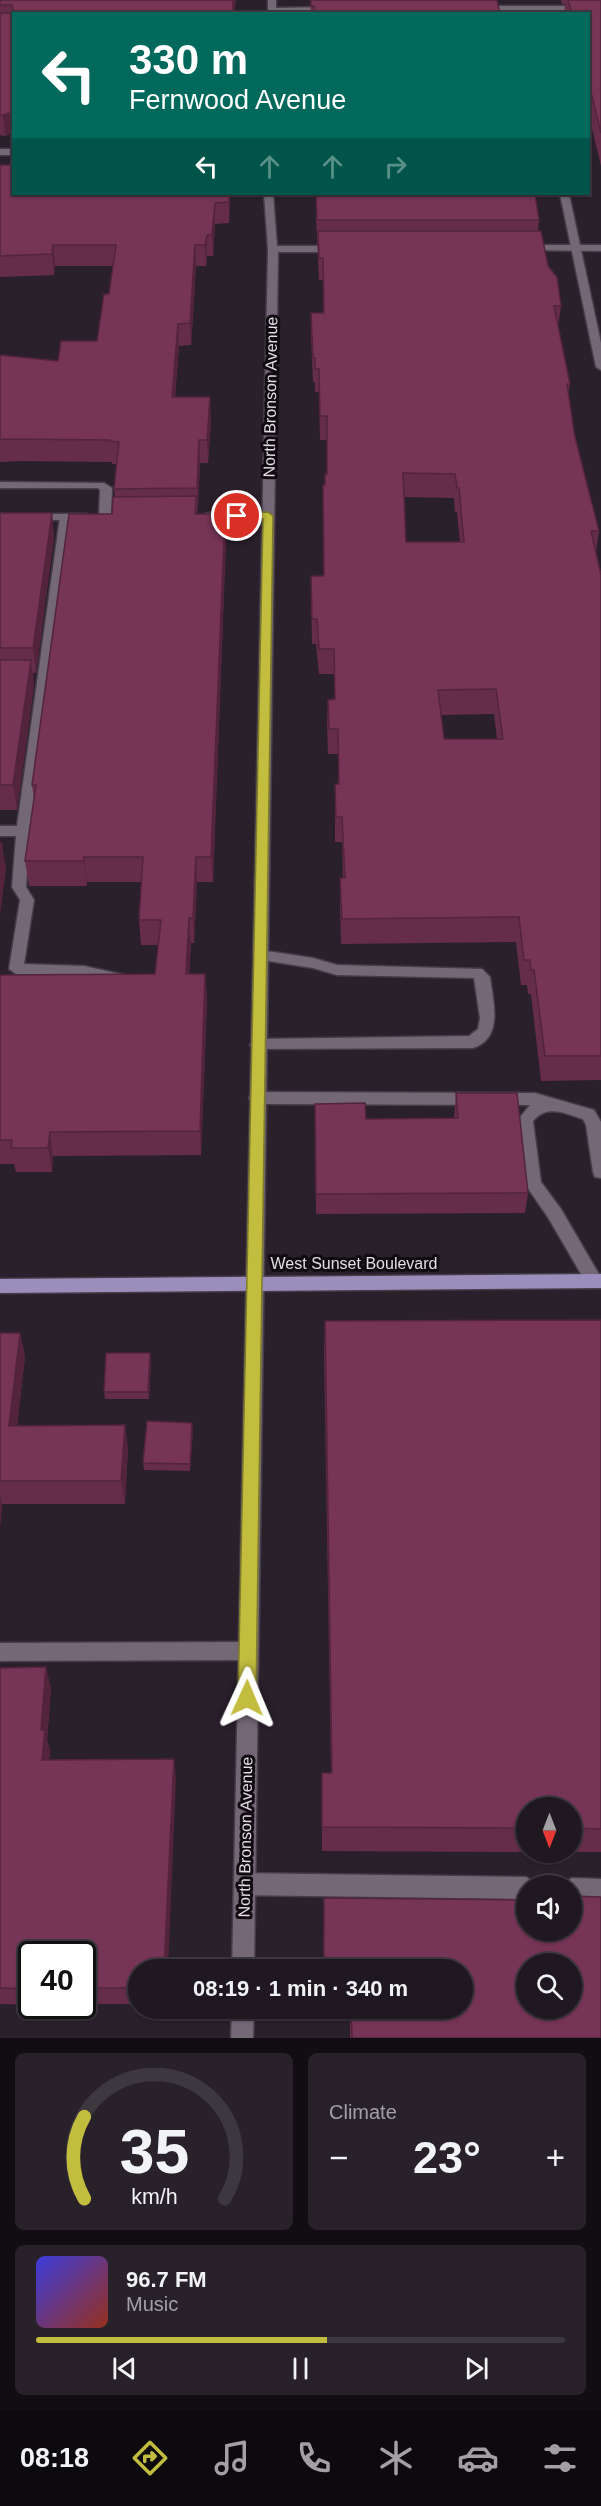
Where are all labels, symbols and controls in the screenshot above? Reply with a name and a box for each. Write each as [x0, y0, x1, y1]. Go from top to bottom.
icon: left [30, 36, 108, 114]
text: 330 m [129, 36, 248, 83]
text: Fernwood Avenue [129, 85, 346, 115]
icon: left [190, 150, 223, 183]
icon: ahead [253, 150, 286, 183]
icon: ahead [316, 150, 349, 183]
icon: right [379, 150, 412, 183]
street label: North Bronson Avenue [261, 316, 280, 477]
pin [211, 490, 262, 541]
icon: arrive [220, 499, 253, 532]
street label: West Sunset Boulevard [271, 1255, 437, 1272]
position arrow [215, 1666, 279, 1730]
street label: North Bronson Avenue [236, 1756, 255, 1917]
north arrow [516, 1797, 582, 1863]
map controls [516, 1797, 582, 2019]
button: sound [516, 1875, 582, 1941]
speed limit sign: 40 [18, 1941, 96, 2019]
button: search [516, 1953, 582, 2019]
text: 08:19 · 1 min · 340 m [193, 1976, 408, 2001]
text: Climate [329, 2101, 397, 2123]
text: 35 [119, 2117, 189, 2186]
text: 23° [413, 2132, 481, 2183]
text: − [329, 2139, 348, 2176]
text: + [546, 2139, 565, 2176]
text: km/h [131, 2185, 177, 2209]
text: 96.7 FM [126, 2267, 207, 2292]
text: Music [126, 2293, 178, 2315]
icon: previous [108, 2352, 141, 2385]
icon: pause [284, 2352, 317, 2385]
icon: next [460, 2352, 493, 2385]
icon: directions [129, 2437, 171, 2479]
icon: music [211, 2437, 253, 2479]
icon: phone [293, 2437, 335, 2479]
icon: climate [375, 2437, 417, 2479]
icon: car [457, 2437, 499, 2479]
icon: filters [539, 2437, 581, 2479]
text: 08:18 [20, 2443, 89, 2473]

